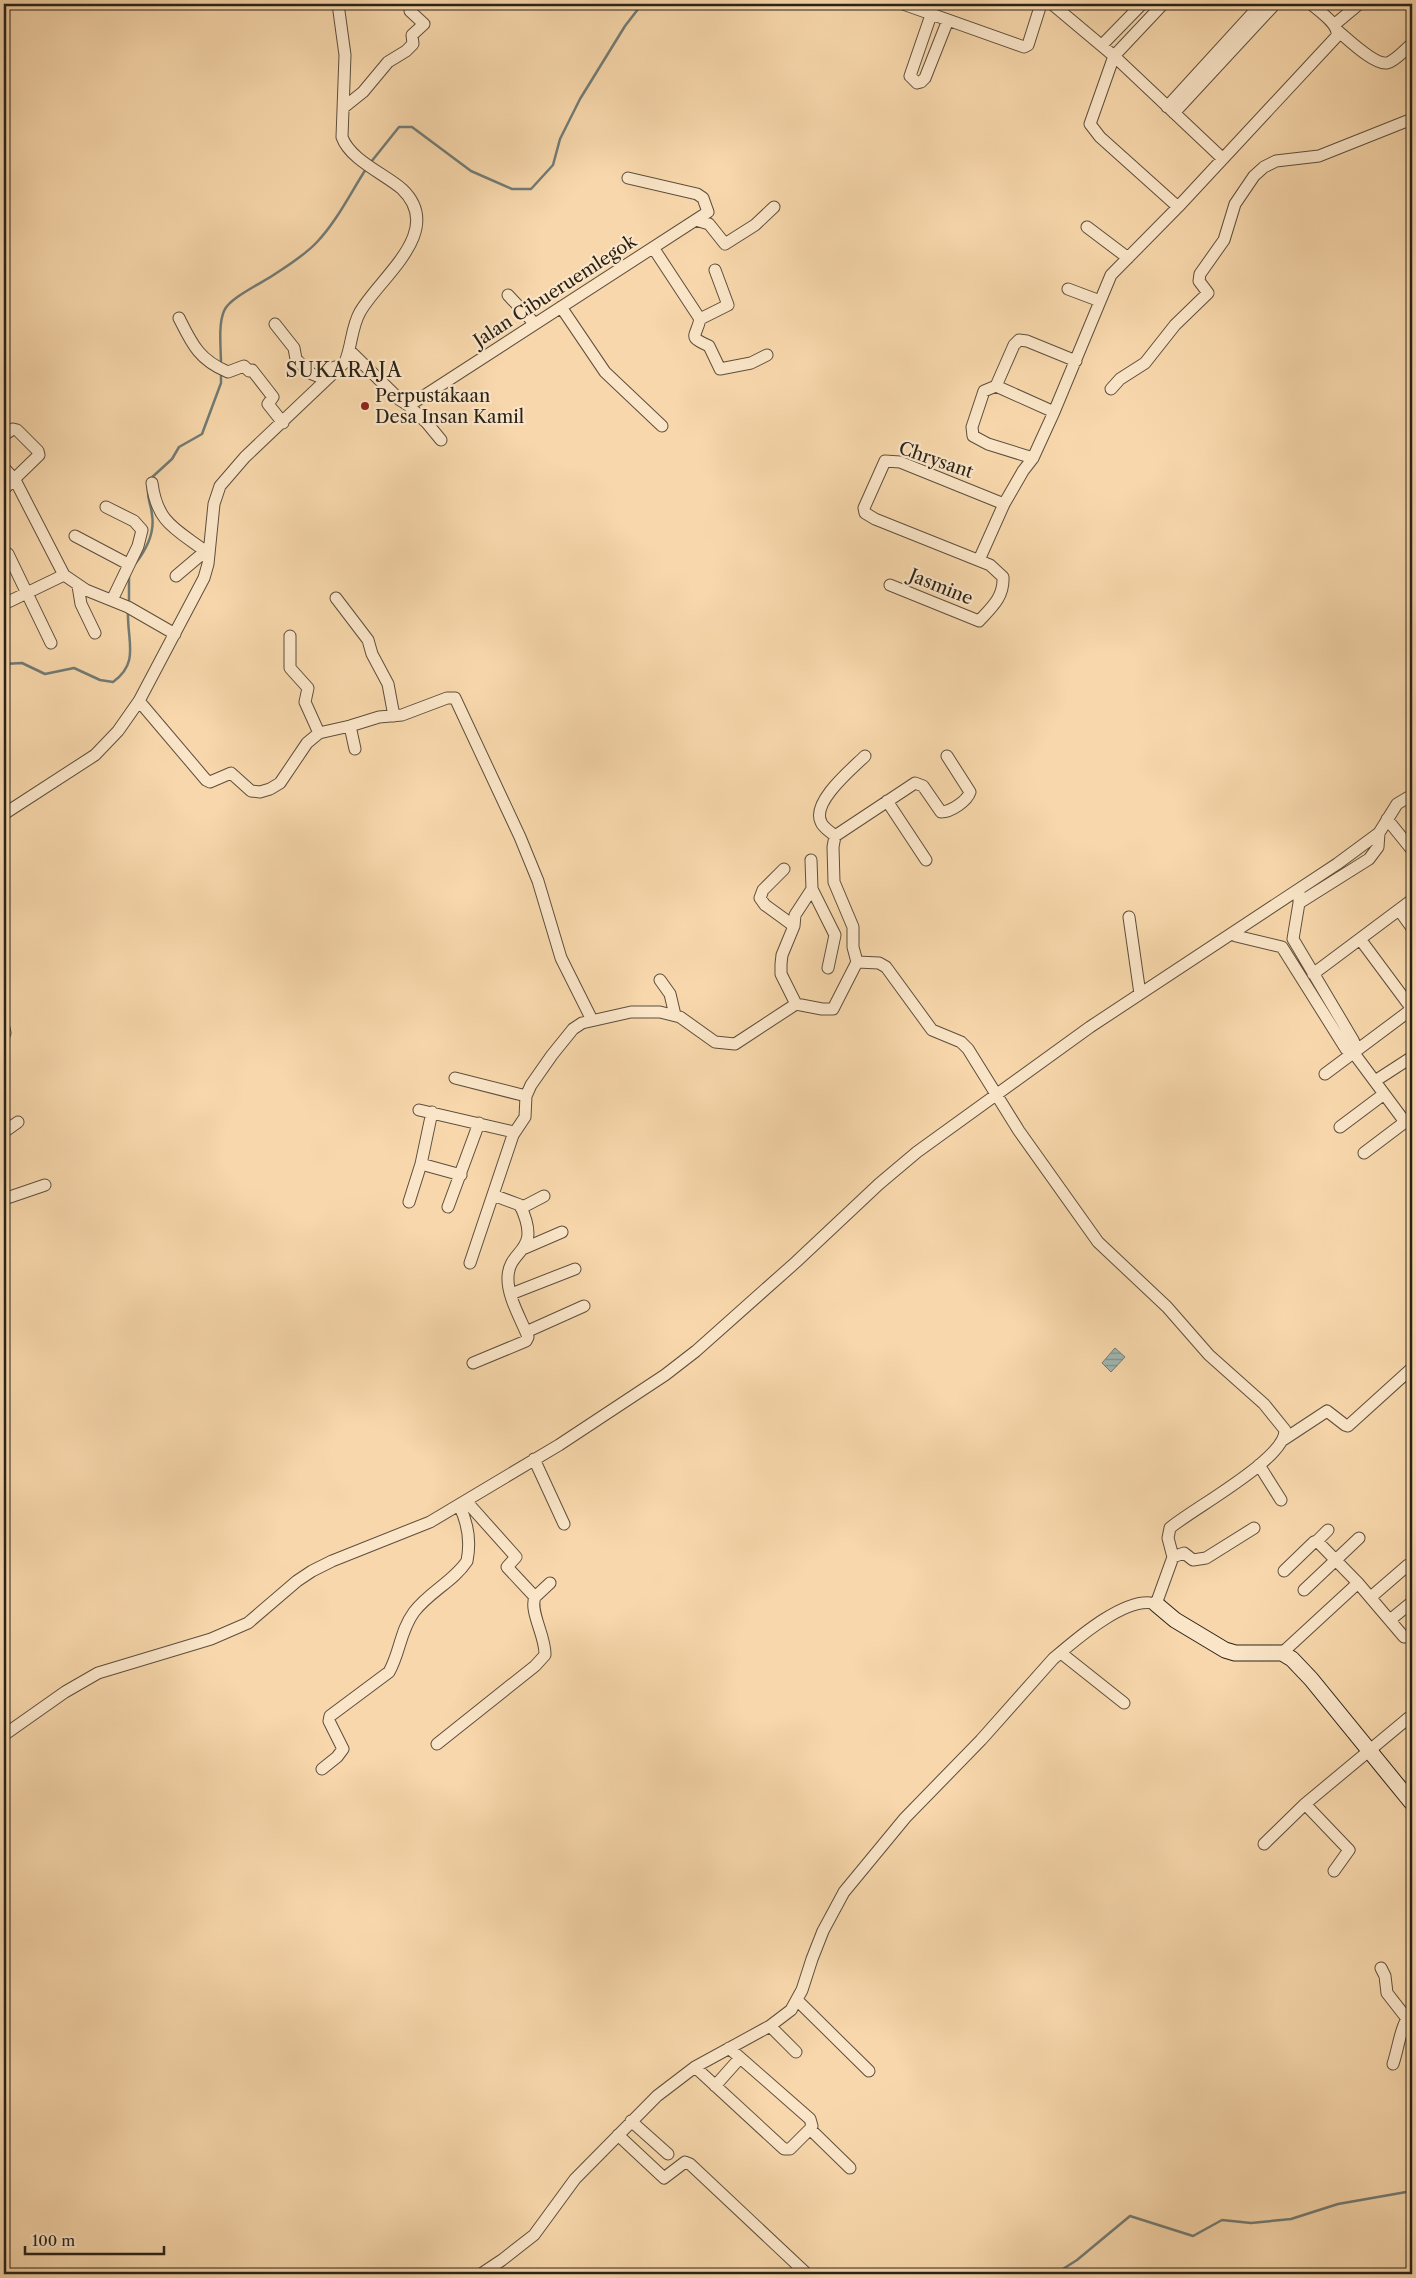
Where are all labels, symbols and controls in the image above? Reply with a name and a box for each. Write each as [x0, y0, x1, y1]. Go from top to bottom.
street label: Jalan Cibueruemlegok [467, 229, 642, 354]
district label: SUKARAJA [285, 358, 403, 382]
place label: Perpustakaan Desa Insan Kamil [375, 385, 524, 428]
marker: Perpustakaan Desa Insan Kamil [359, 400, 371, 412]
street label: Chrysant [896, 437, 977, 483]
street label: Jasmine [903, 563, 976, 610]
scale bar [25, 2223, 164, 2255]
text: 100 m [32, 2231, 75, 2250]

